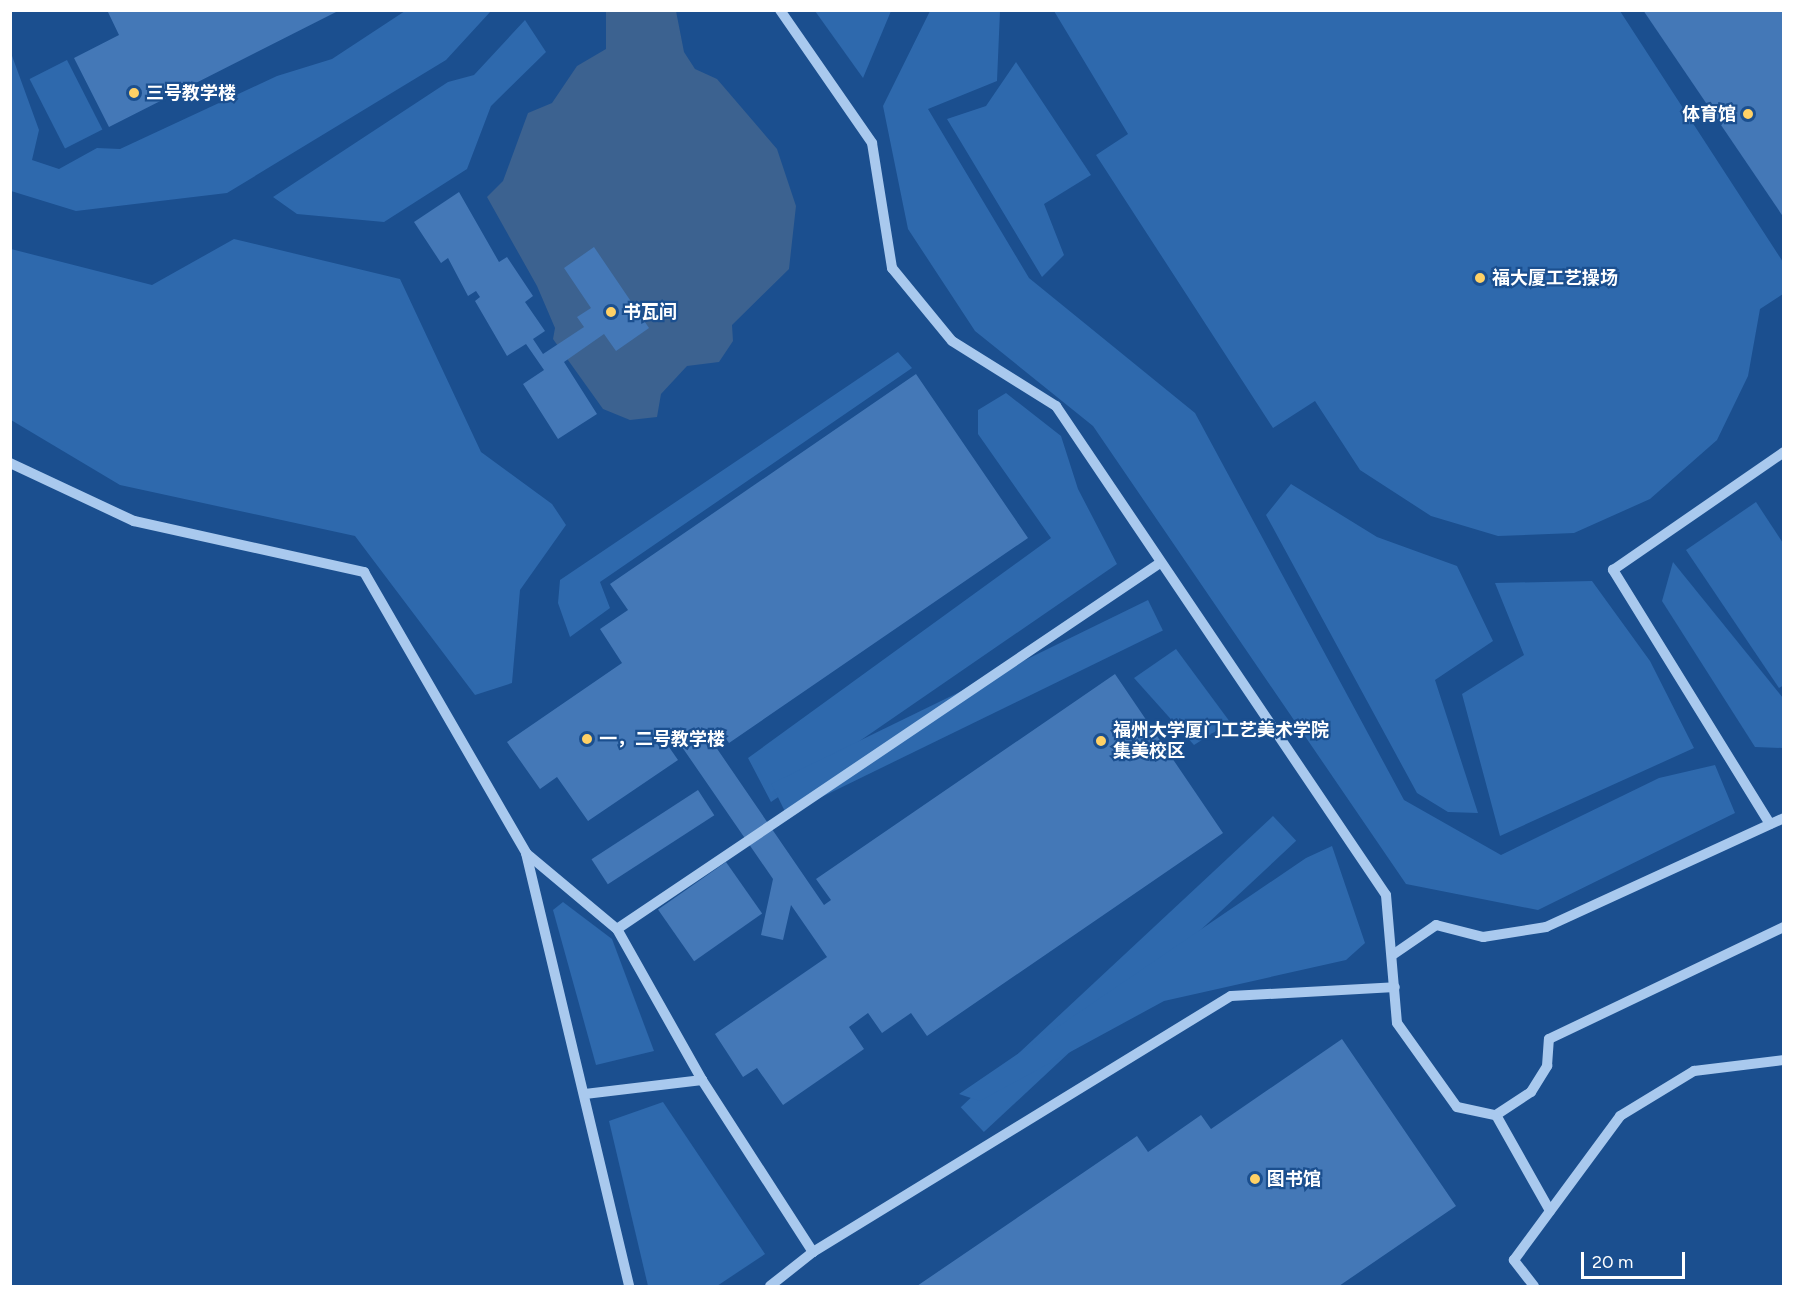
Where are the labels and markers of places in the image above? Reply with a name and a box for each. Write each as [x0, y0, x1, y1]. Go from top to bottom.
place label: 三号教学楼 [146, 82, 236, 104]
marker: 三号教学楼 [127, 86, 141, 100]
place label: 体育馆 [1682, 103, 1736, 125]
marker: 体育馆 [1741, 107, 1755, 121]
place label: 福大厦工艺操场 [1492, 267, 1618, 289]
marker: 福大厦工艺操场 [1473, 271, 1487, 285]
place label: 书瓦间 [623, 301, 677, 323]
marker: 书瓦间 [604, 305, 618, 319]
place label: 福州大学厦门工艺美术学院 集美校区 [1113, 720, 1329, 762]
place label: 一，二号教学楼 [599, 728, 725, 750]
marker: 一，二号教学楼 [580, 732, 594, 746]
marker: 福州大学厦门工艺美术学院 集美校区 [1094, 734, 1108, 748]
place label: 图书馆 [1267, 1168, 1321, 1190]
marker: 图书馆 [1248, 1172, 1262, 1186]

